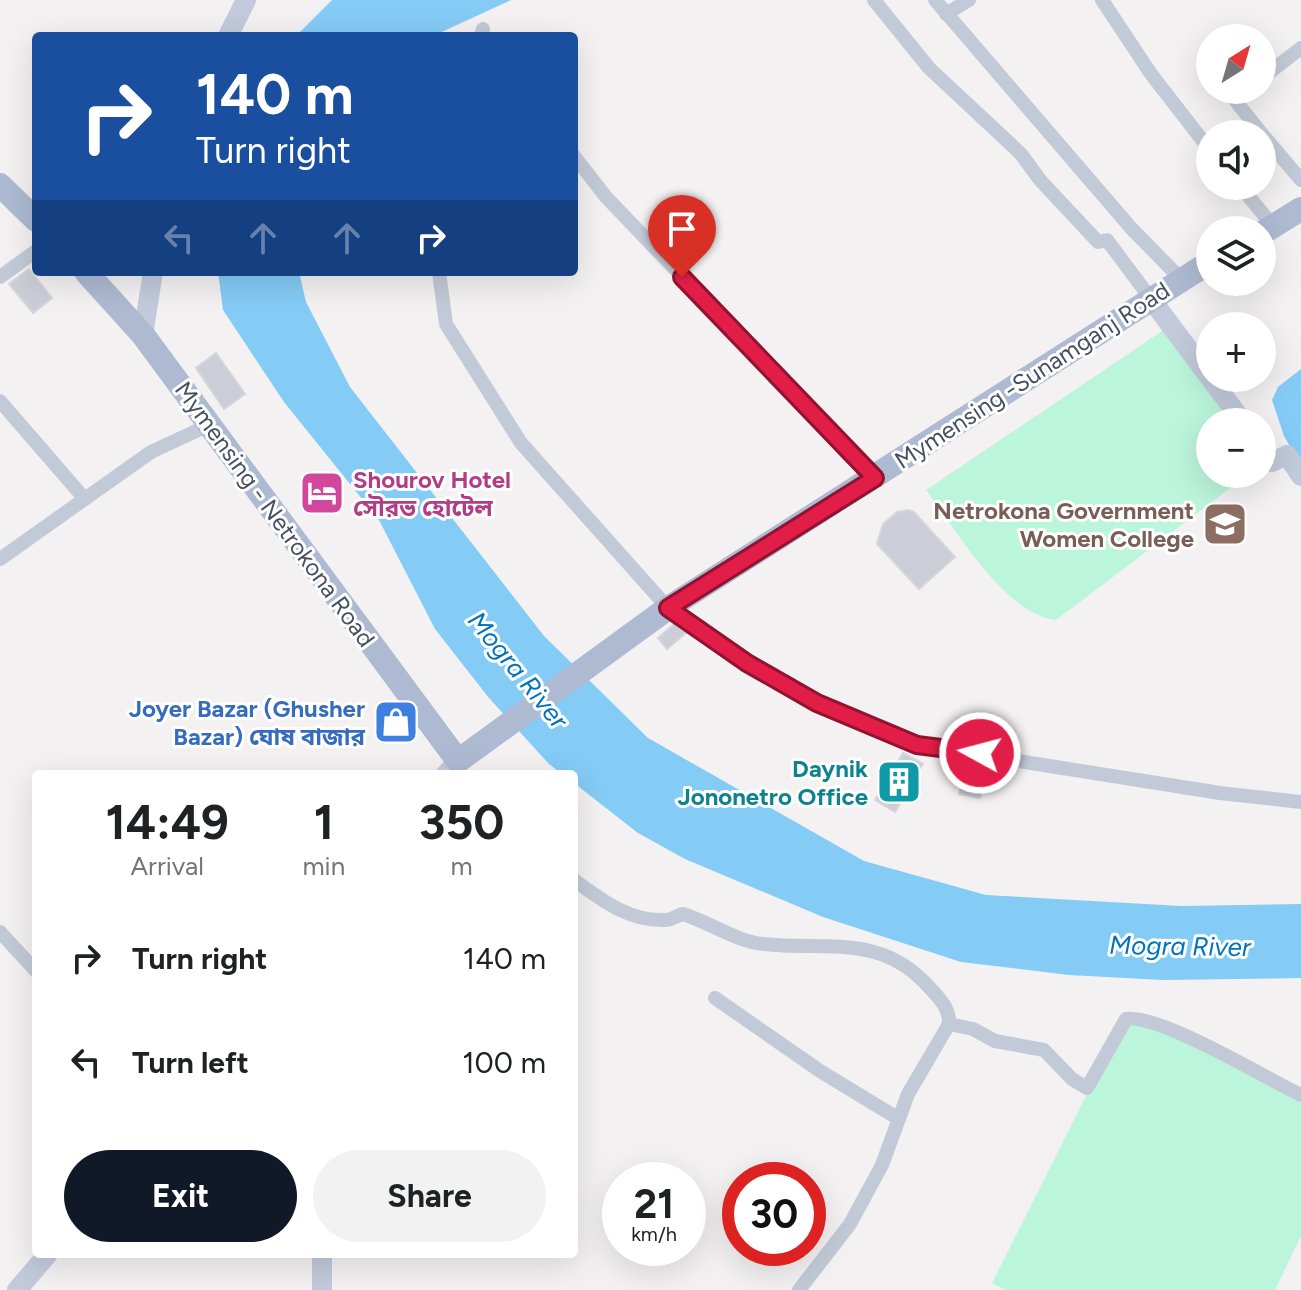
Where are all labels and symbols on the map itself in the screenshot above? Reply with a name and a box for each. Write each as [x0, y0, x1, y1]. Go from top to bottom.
north arrow [1196, 24, 1276, 104]
pin [648, 195, 716, 277]
street label: Mymensing -Sunamganj Road [889, 275, 1175, 475]
street label: Mymensing - Netrokona Road [169, 376, 381, 652]
place label: Shourov Hotel সৌরভ হোটেল [353, 465, 511, 522]
hotel icon: Shourov Hotel সৌরভ হোটেল [298, 469, 346, 517]
place label: Netrokona Government Women College [933, 496, 1194, 553]
school or university icon: Netrokona Government Women College [1201, 500, 1249, 548]
water label: Mogra River [461, 605, 576, 736]
place label: Joyer Bazar (Ghusher Bazar) ঘোষ বাজার [129, 694, 366, 751]
shop icon: Joyer Bazar (Ghusher Bazar) ঘোষ বাজার [372, 698, 420, 746]
position arrow [938, 711, 1022, 795]
place label: Daynik Jononetro Office [677, 754, 868, 811]
building icon: Daynik Jononetro Office [875, 758, 923, 806]
water label: Mogra River [1109, 929, 1252, 963]
speed limit sign: 30 [722, 1162, 826, 1266]

